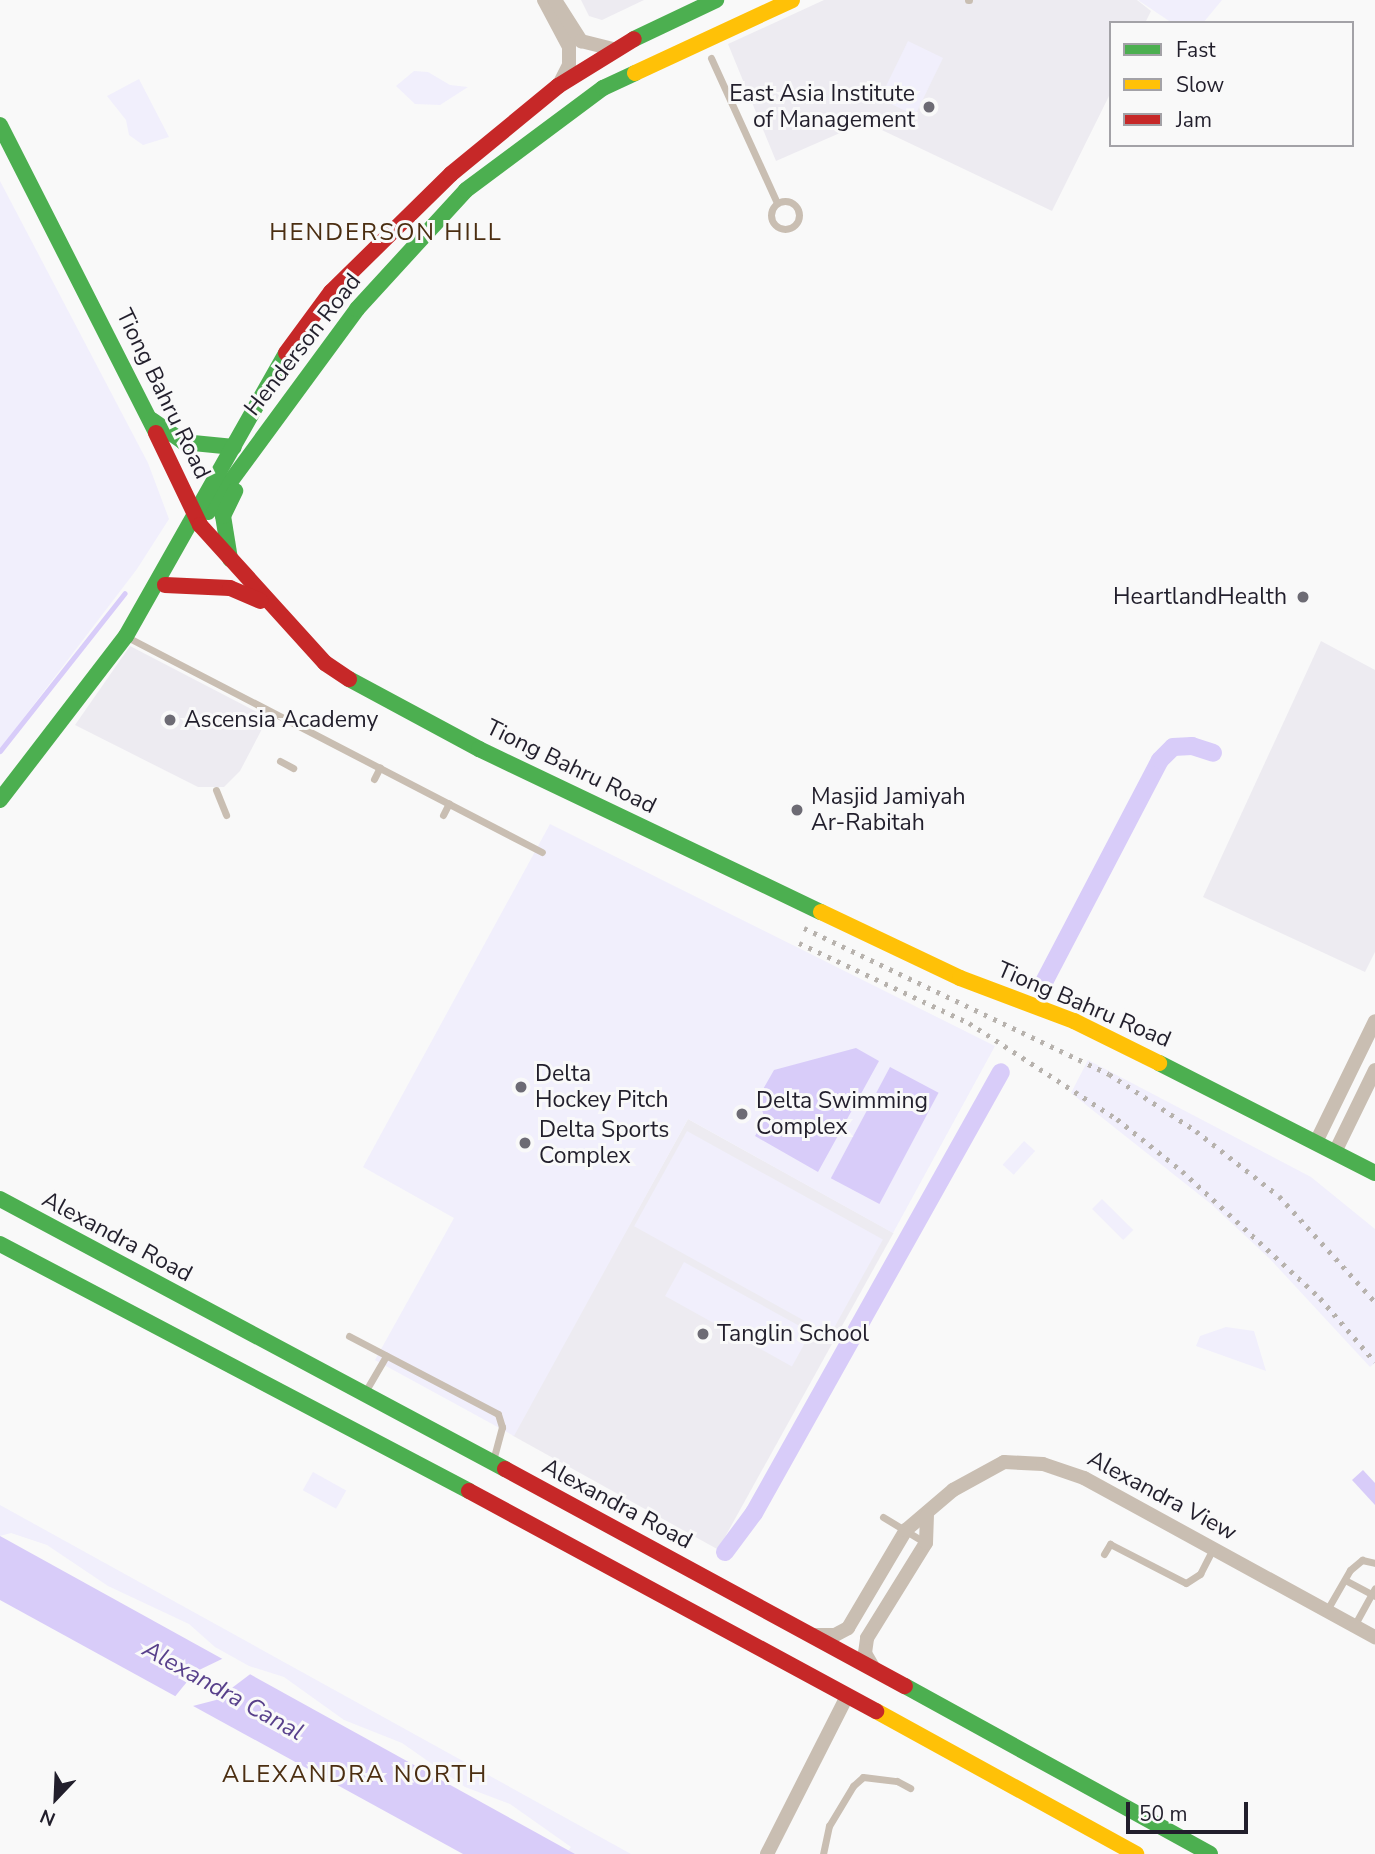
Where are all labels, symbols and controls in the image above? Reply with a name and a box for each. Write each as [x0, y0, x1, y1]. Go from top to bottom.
legend [1109, 21, 1354, 147]
text: Fast [1176, 36, 1216, 64]
text: Slow [1176, 71, 1224, 99]
place label: East Asia Institute of Management [729, 80, 915, 134]
marker: East Asia Institute of Management [921, 99, 937, 115]
text: Jam [1176, 106, 1212, 134]
district label: HENDERSON HILL [271, 219, 501, 247]
street label: Henderson Road [239, 268, 367, 422]
street label: Tiong Bahru Road [110, 304, 216, 484]
place label: HeartlandHealth [1113, 583, 1287, 611]
marker: HeartlandHealth [1293, 587, 1313, 607]
place label: Ascensia Academy [184, 706, 378, 734]
marker: Ascensia Academy [162, 712, 178, 728]
street label: Tiong Bahru Road [481, 714, 661, 820]
place label: Masjid Jamiyah Ar-Rabitah [811, 783, 966, 837]
marker: Masjid Jamiyah Ar-Rabitah [789, 802, 805, 818]
street label: Tiong Bahru Road [993, 956, 1175, 1054]
place label: Delta Hockey Pitch [535, 1060, 669, 1114]
marker: Delta Hockey Pitch [513, 1079, 529, 1095]
place label: Delta Swimming Complex [756, 1087, 928, 1141]
marker: Delta Swimming Complex [734, 1106, 750, 1122]
place label: Delta Sports Complex [539, 1116, 669, 1170]
marker: Delta Sports Complex [517, 1135, 533, 1151]
street label: Alexandra Road [37, 1186, 197, 1288]
place label: Tanglin School [717, 1320, 869, 1348]
marker: Tanglin School [695, 1326, 711, 1342]
street label: Alexandra View [1083, 1445, 1241, 1547]
street label: Alexandra Road [537, 1453, 697, 1555]
water label: Alexandra Canal [138, 1635, 308, 1747]
district label: ALEXANDRA NORTH [224, 1761, 486, 1789]
north arrow [21, 1763, 91, 1833]
scale bar [1130, 1787, 1252, 1831]
text: 50 m [1139, 1800, 1188, 1828]
text: N [36, 1803, 59, 1832]

